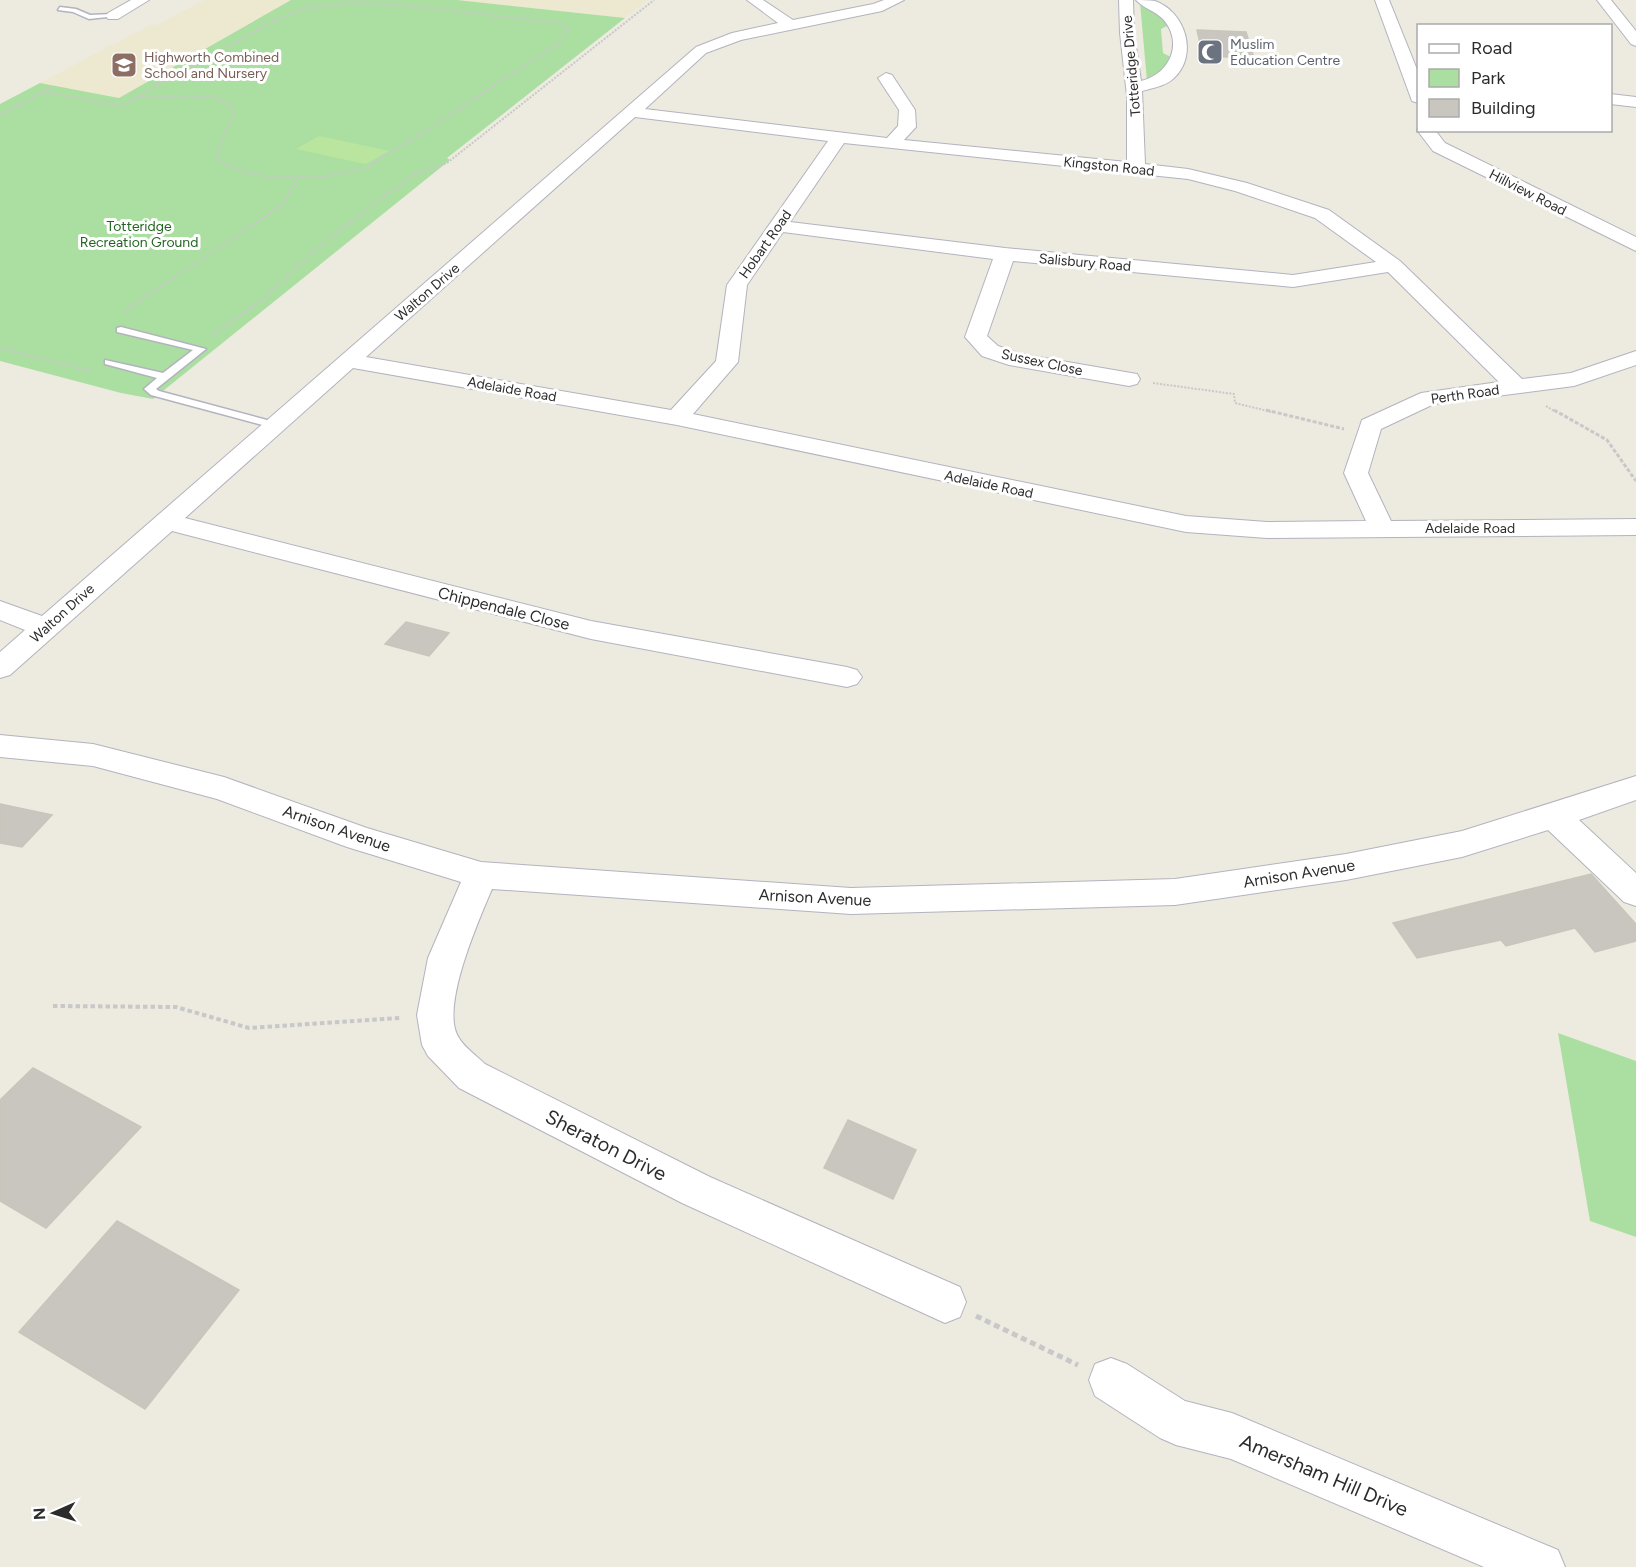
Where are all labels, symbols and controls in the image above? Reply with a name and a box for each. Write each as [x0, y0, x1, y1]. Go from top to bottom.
street label: Totteridge Drive [1119, 15, 1144, 117]
legend [1417, 24, 1612, 132]
place label: Muslim Education Centre [1230, 36, 1341, 69]
mosque icon: Muslim Education Centre [1195, 37, 1225, 67]
text: Road [1471, 37, 1512, 59]
place label: Highworth Combined School and Nursery [144, 49, 279, 82]
school or university icon: Highworth Combined School and Nursery [109, 50, 139, 80]
text: Park [1471, 67, 1506, 89]
text: Building [1471, 97, 1536, 119]
street label: Kingston Road [1063, 153, 1155, 180]
street label: Hillview Road [1486, 166, 1569, 219]
street label: Hobart Road [736, 207, 795, 282]
park label: Totteridge Recreation Ground [80, 218, 198, 251]
street label: Salisbury Road [1038, 250, 1132, 275]
street label: Walton Drive [392, 259, 463, 325]
street label: Sussex Close [1000, 346, 1084, 379]
street label: Adelaide Road [466, 373, 558, 406]
street label: Perth Road [1430, 381, 1500, 408]
street label: Adelaide Road [943, 467, 1035, 502]
street label: Adelaide Road [1425, 520, 1515, 537]
street label: Walton Drive [27, 580, 98, 646]
street label: Chippendale Close [436, 583, 572, 634]
street label: Arnison Avenue [281, 801, 393, 856]
street label: Arnison Avenue [1242, 855, 1356, 892]
street label: Arnison Avenue [758, 885, 872, 910]
street label: Sheraton Drive [541, 1104, 671, 1186]
street label: Amersham Hill Drive [1236, 1429, 1412, 1521]
north arrow [24, 1483, 84, 1543]
text: N [30, 1507, 49, 1520]

